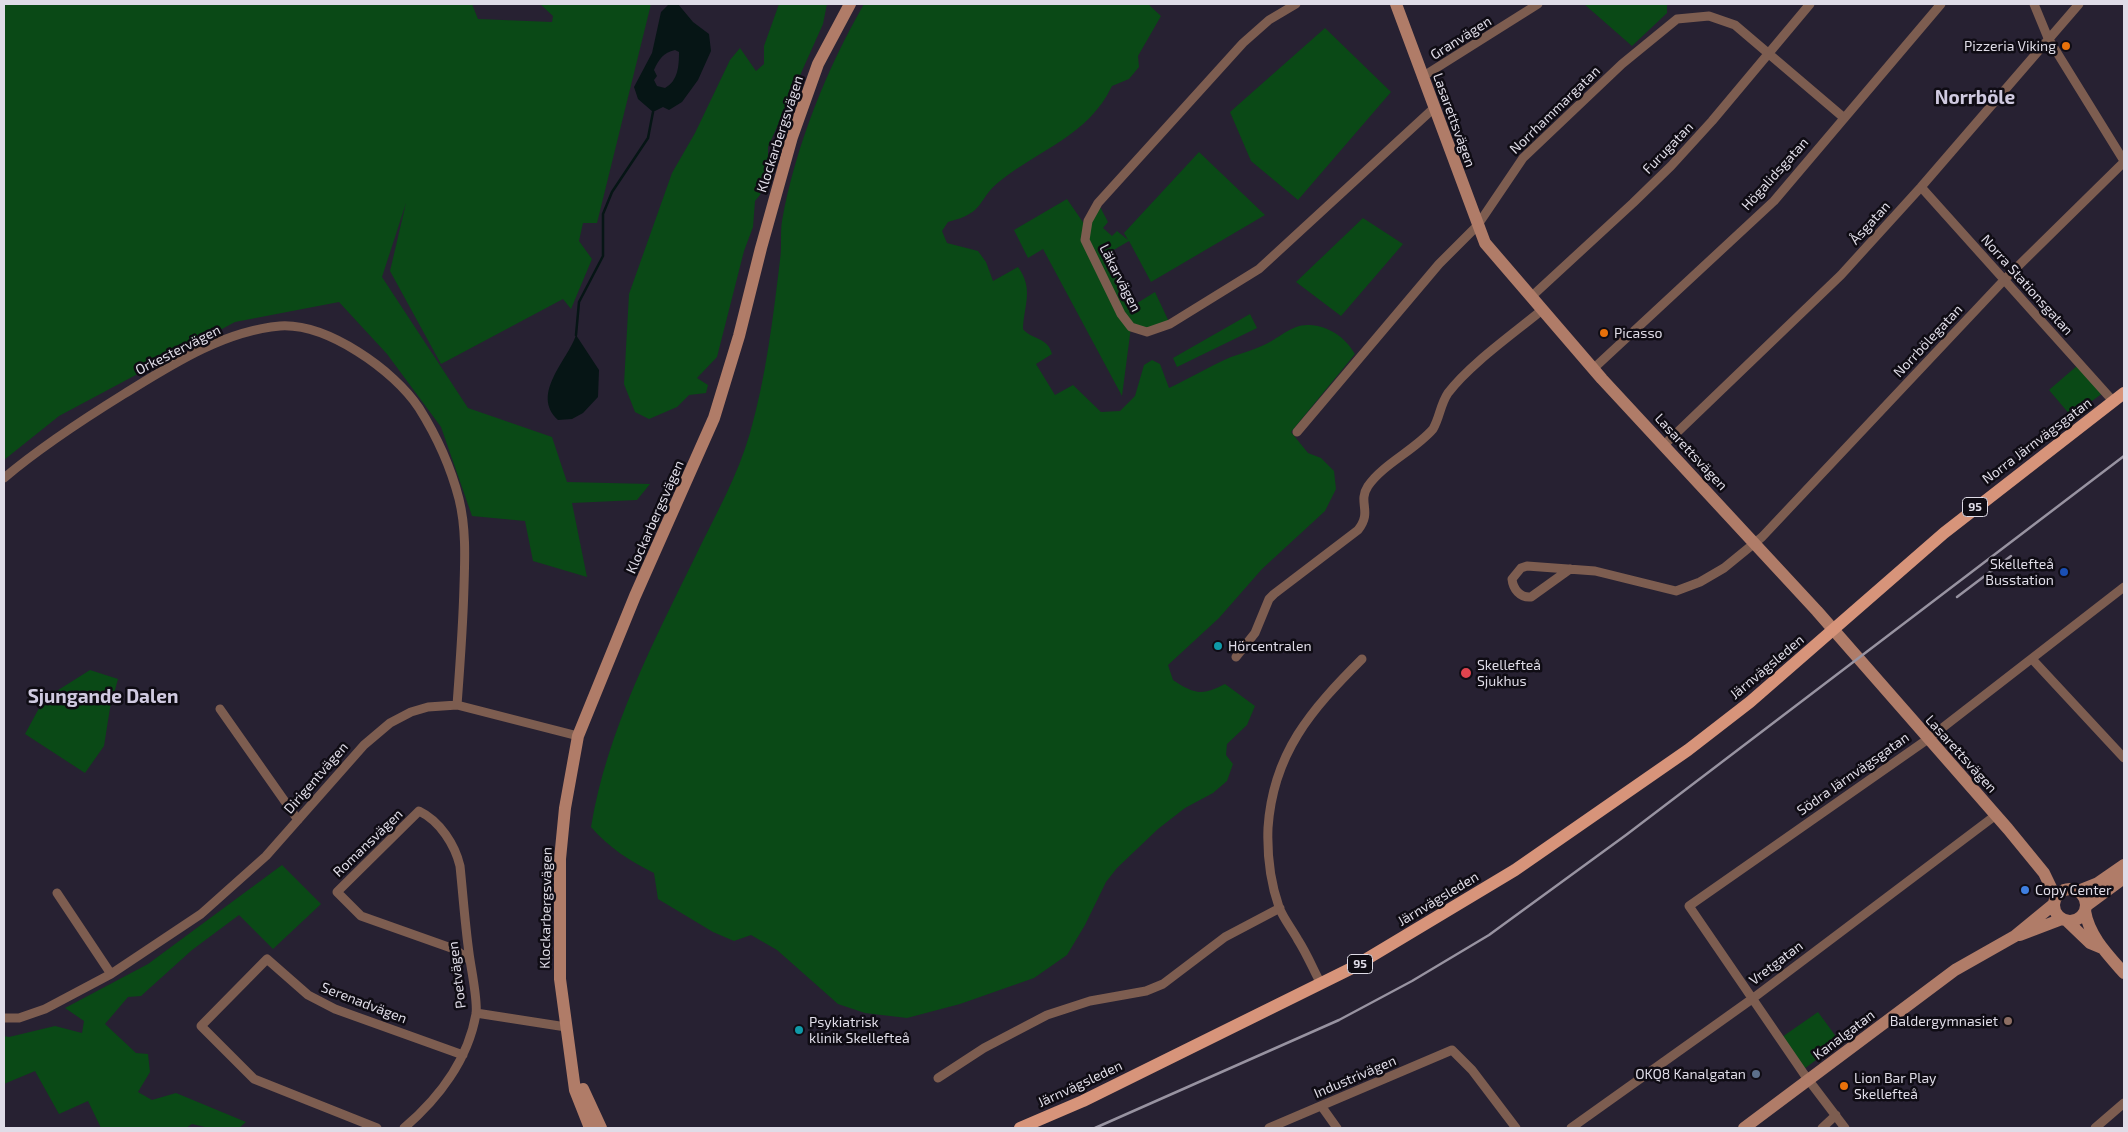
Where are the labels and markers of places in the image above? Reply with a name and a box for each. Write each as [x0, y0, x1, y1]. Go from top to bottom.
place label: Pizzeria Viking [1964, 38, 2056, 54]
marker: Pizzeria Viking [2060, 40, 2072, 52]
place label: Picasso [1614, 325, 1662, 341]
marker: Picasso [1598, 327, 1610, 339]
place label: Skellefteå Busstation [1985, 556, 2054, 588]
marker: Skellefteå Busstation [2058, 566, 2070, 578]
place label: Hörcentralen [1228, 638, 1312, 654]
marker: Hörcentralen [1212, 640, 1224, 652]
place label: Skellefteå Sjukhus [1477, 657, 1541, 690]
marker: Skellefteå Sjukhus [1459, 666, 1473, 680]
place label: Copy Center [2035, 882, 2112, 898]
marker: Copy Center [2019, 884, 2031, 896]
place label: Baldergymnasiet [1890, 1013, 1998, 1029]
place label: Psykiatrisk klinik Skellefteå [809, 1014, 910, 1046]
marker: Baldergymnasiet [2002, 1015, 2014, 1027]
marker: Psykiatrisk klinik Skellefteå [793, 1024, 805, 1036]
place label: OKQ8 Kanalgatan [1635, 1066, 1746, 1082]
marker: OKQ8 Kanalgatan [1750, 1068, 1762, 1080]
place label: Lion Bar Play Skellefteå [1854, 1070, 1936, 1102]
marker: Lion Bar Play Skellefteå [1838, 1080, 1850, 1092]

